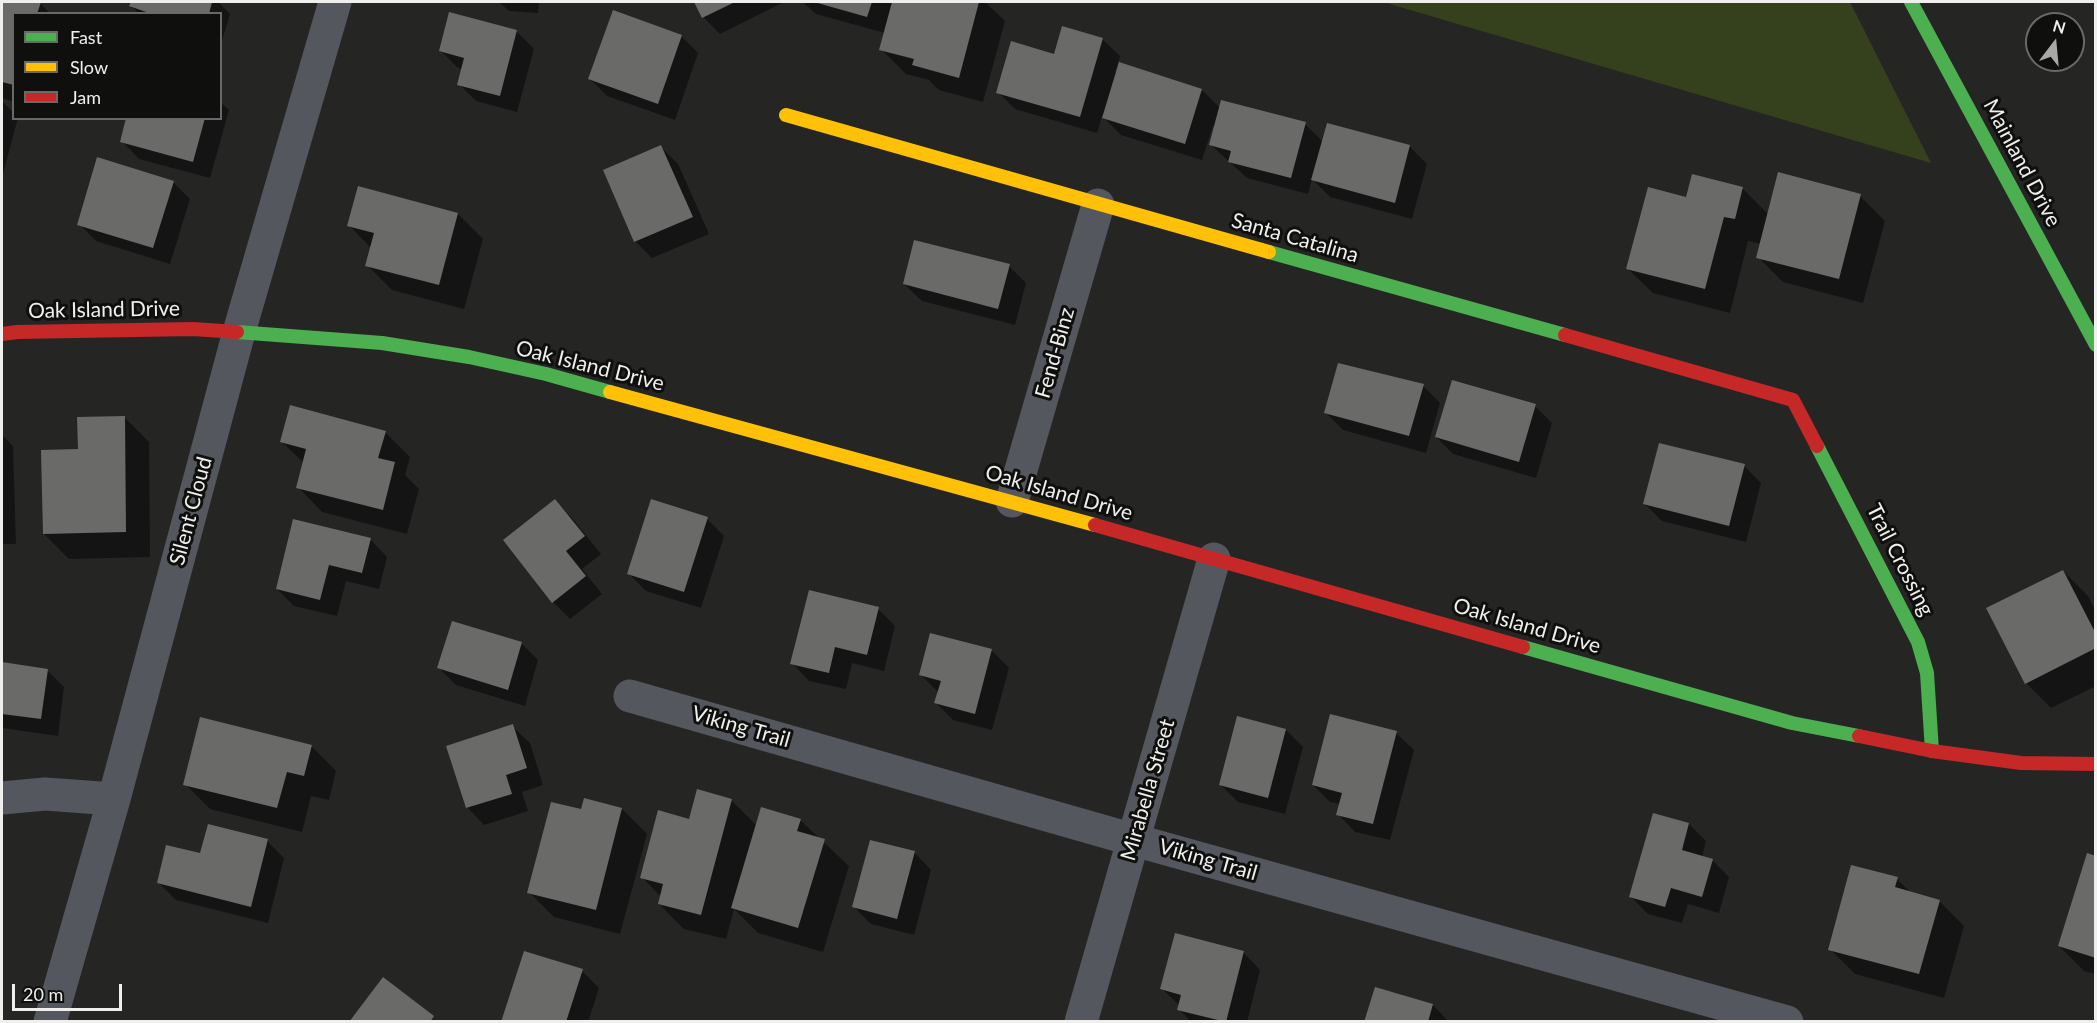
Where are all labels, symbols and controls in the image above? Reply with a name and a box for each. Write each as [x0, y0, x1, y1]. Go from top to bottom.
legend [12, 12, 222, 120]
north arrow [2025, 12, 2085, 72]
text: N [2051, 15, 2068, 37]
text: Fast [70, 26, 102, 48]
text: Slow [70, 56, 108, 78]
text: Jam [70, 86, 101, 108]
street label: Mainland Drive [1978, 95, 2066, 231]
street label: Santa Catalina [1229, 208, 1361, 268]
street label: Oak Island Drive [28, 296, 180, 324]
street label: Fend-Binz [1030, 305, 1080, 401]
street label: Oak Island Drive [513, 335, 667, 397]
street label: Silent Cloud [164, 454, 218, 568]
street label: Oak Island Drive [982, 460, 1136, 526]
street label: Trail Crossing [1861, 500, 1939, 620]
street label: Oak Island Drive [1450, 593, 1604, 659]
street label: Viking Trail [689, 701, 793, 753]
street label: Mirabella Street [1116, 716, 1180, 864]
street label: Viking Trail [1156, 834, 1260, 886]
scale bar [15, 972, 124, 1010]
text: 20 m [23, 983, 63, 1005]

